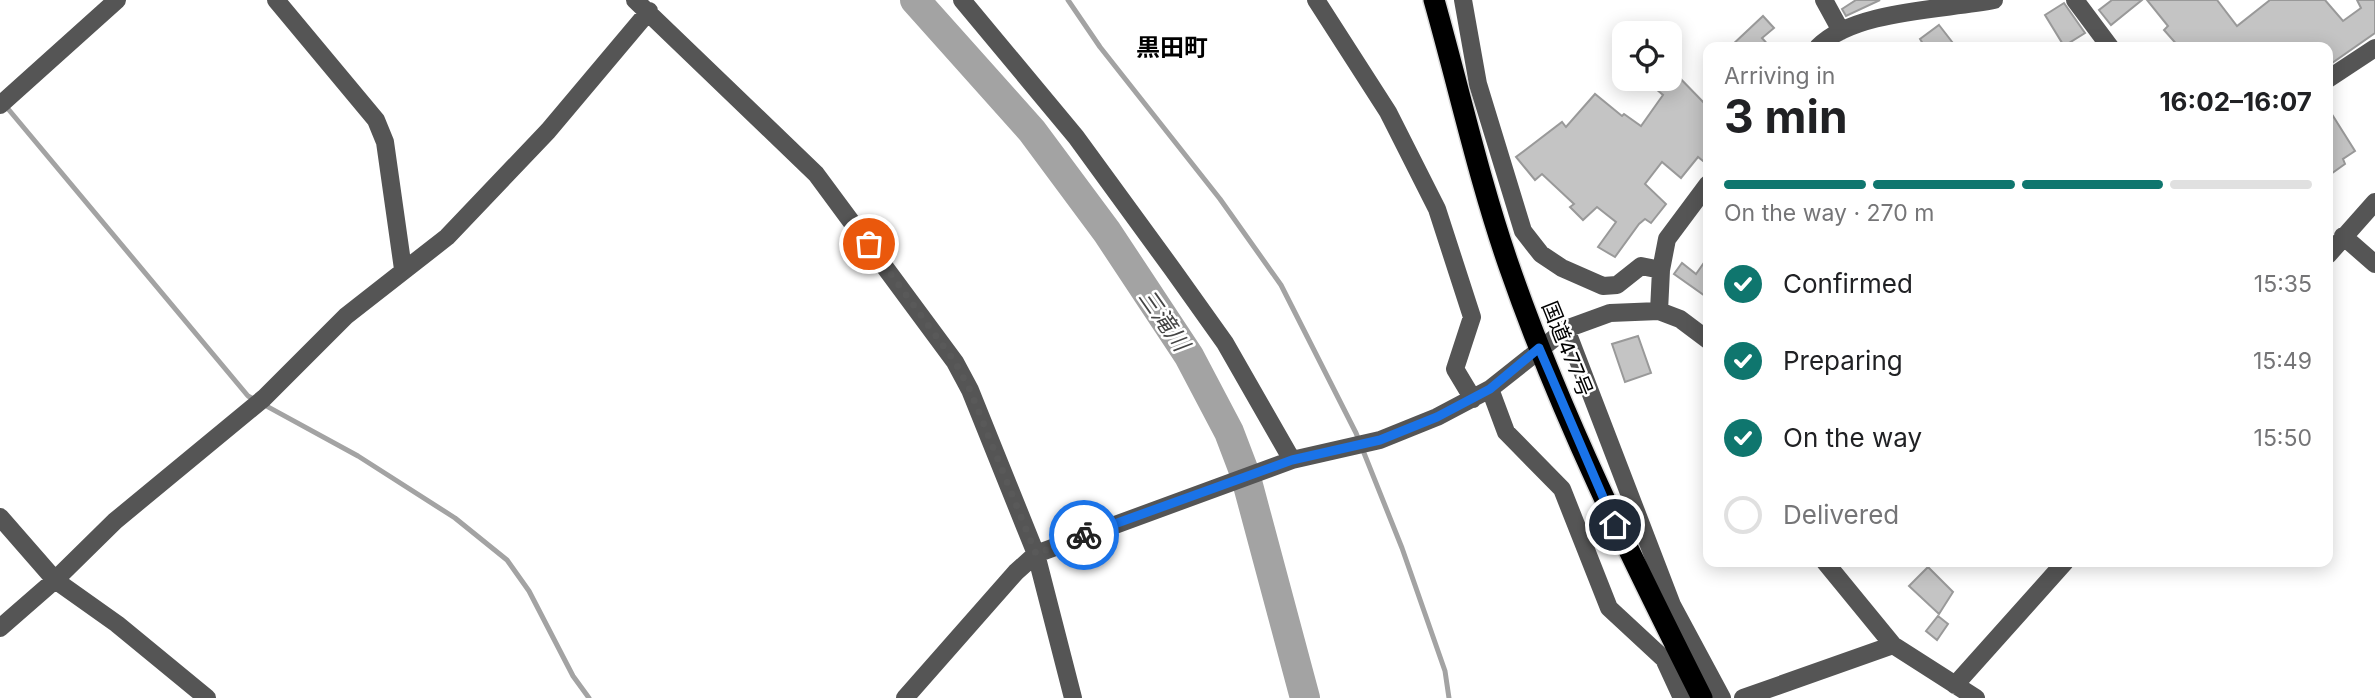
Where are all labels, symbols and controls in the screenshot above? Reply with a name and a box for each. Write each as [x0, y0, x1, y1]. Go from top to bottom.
map controls [1612, 21, 1682, 91]
button: locate [1612, 21, 1682, 91]
district label: 黒田町 [1136, 33, 1208, 62]
text: Arriving in [1724, 62, 1835, 90]
text: 16:02–16:07 [2159, 86, 2312, 117]
text: 3 min [1724, 88, 1848, 144]
text: On the way · 270 m [1724, 199, 1934, 227]
pin [839, 214, 899, 274]
icon: bag [850, 225, 888, 263]
icon: check [1724, 265, 1762, 303]
text: Confirmed [1783, 268, 1913, 299]
text: 15:35 [2254, 270, 2312, 298]
water label: 三滝川 [1133, 284, 1197, 359]
street label: 国道477号 [1537, 297, 1598, 400]
icon: check [1724, 342, 1762, 380]
text: Preparing [1783, 345, 1903, 376]
text: 15:49 [2253, 347, 2312, 375]
icon: check [1724, 419, 1762, 457]
text: On the way [1783, 422, 1922, 453]
text: 15:50 [2254, 424, 2312, 452]
pin [1585, 495, 1645, 555]
text: Delivered [1783, 499, 1899, 530]
courier [1049, 500, 1119, 570]
icon: home [1596, 506, 1634, 544]
icon: bike [1065, 516, 1103, 554]

